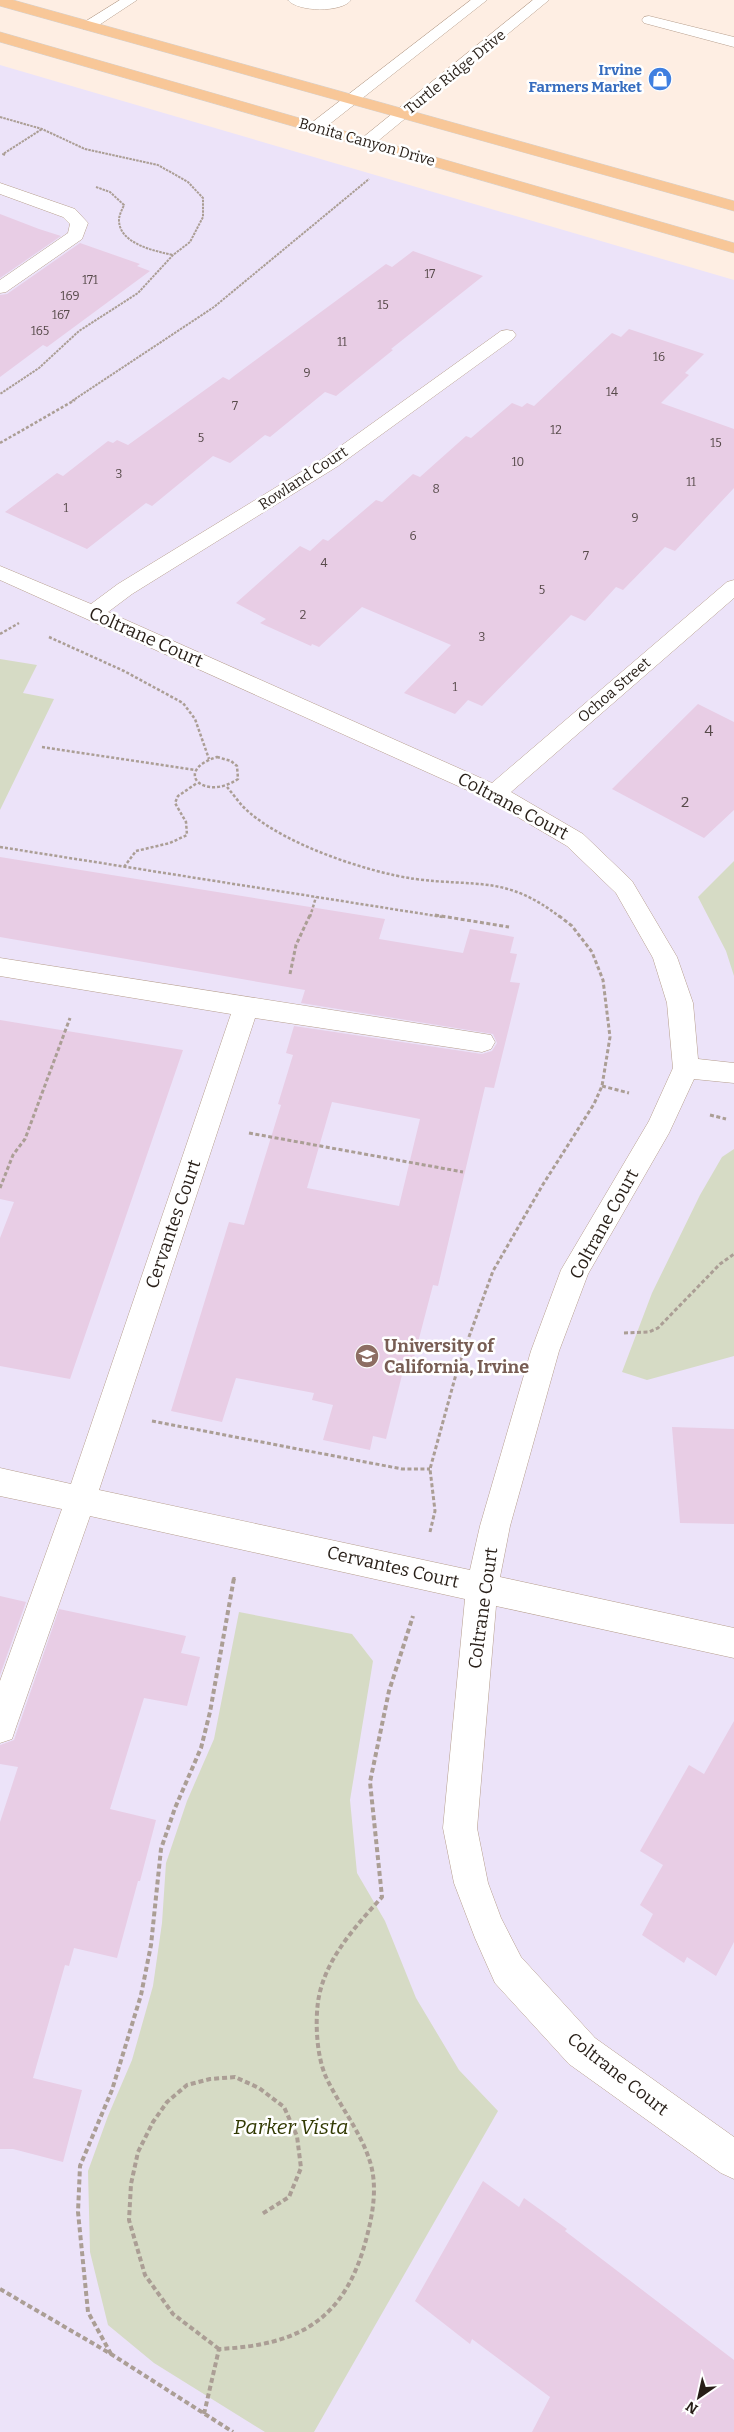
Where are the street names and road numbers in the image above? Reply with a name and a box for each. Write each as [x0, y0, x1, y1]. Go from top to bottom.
street label: Turtle Ridge Drive [401, 26, 509, 118]
street label: Bonita Canyon Drive [297, 114, 437, 170]
street label: Rowland Court [255, 442, 351, 514]
street label: Coltrane Court [86, 602, 207, 672]
street label: Ochoa Street [574, 653, 654, 726]
street label: Coltrane Court [454, 768, 573, 845]
street label: Cervantes Court [141, 1156, 206, 1291]
street label: Coltrane Court [565, 1165, 644, 1283]
street label: Cervantes Court [325, 1541, 462, 1593]
street label: Coltrane Court [464, 1545, 502, 1670]
street label: Coltrane Court [563, 2028, 673, 2121]

